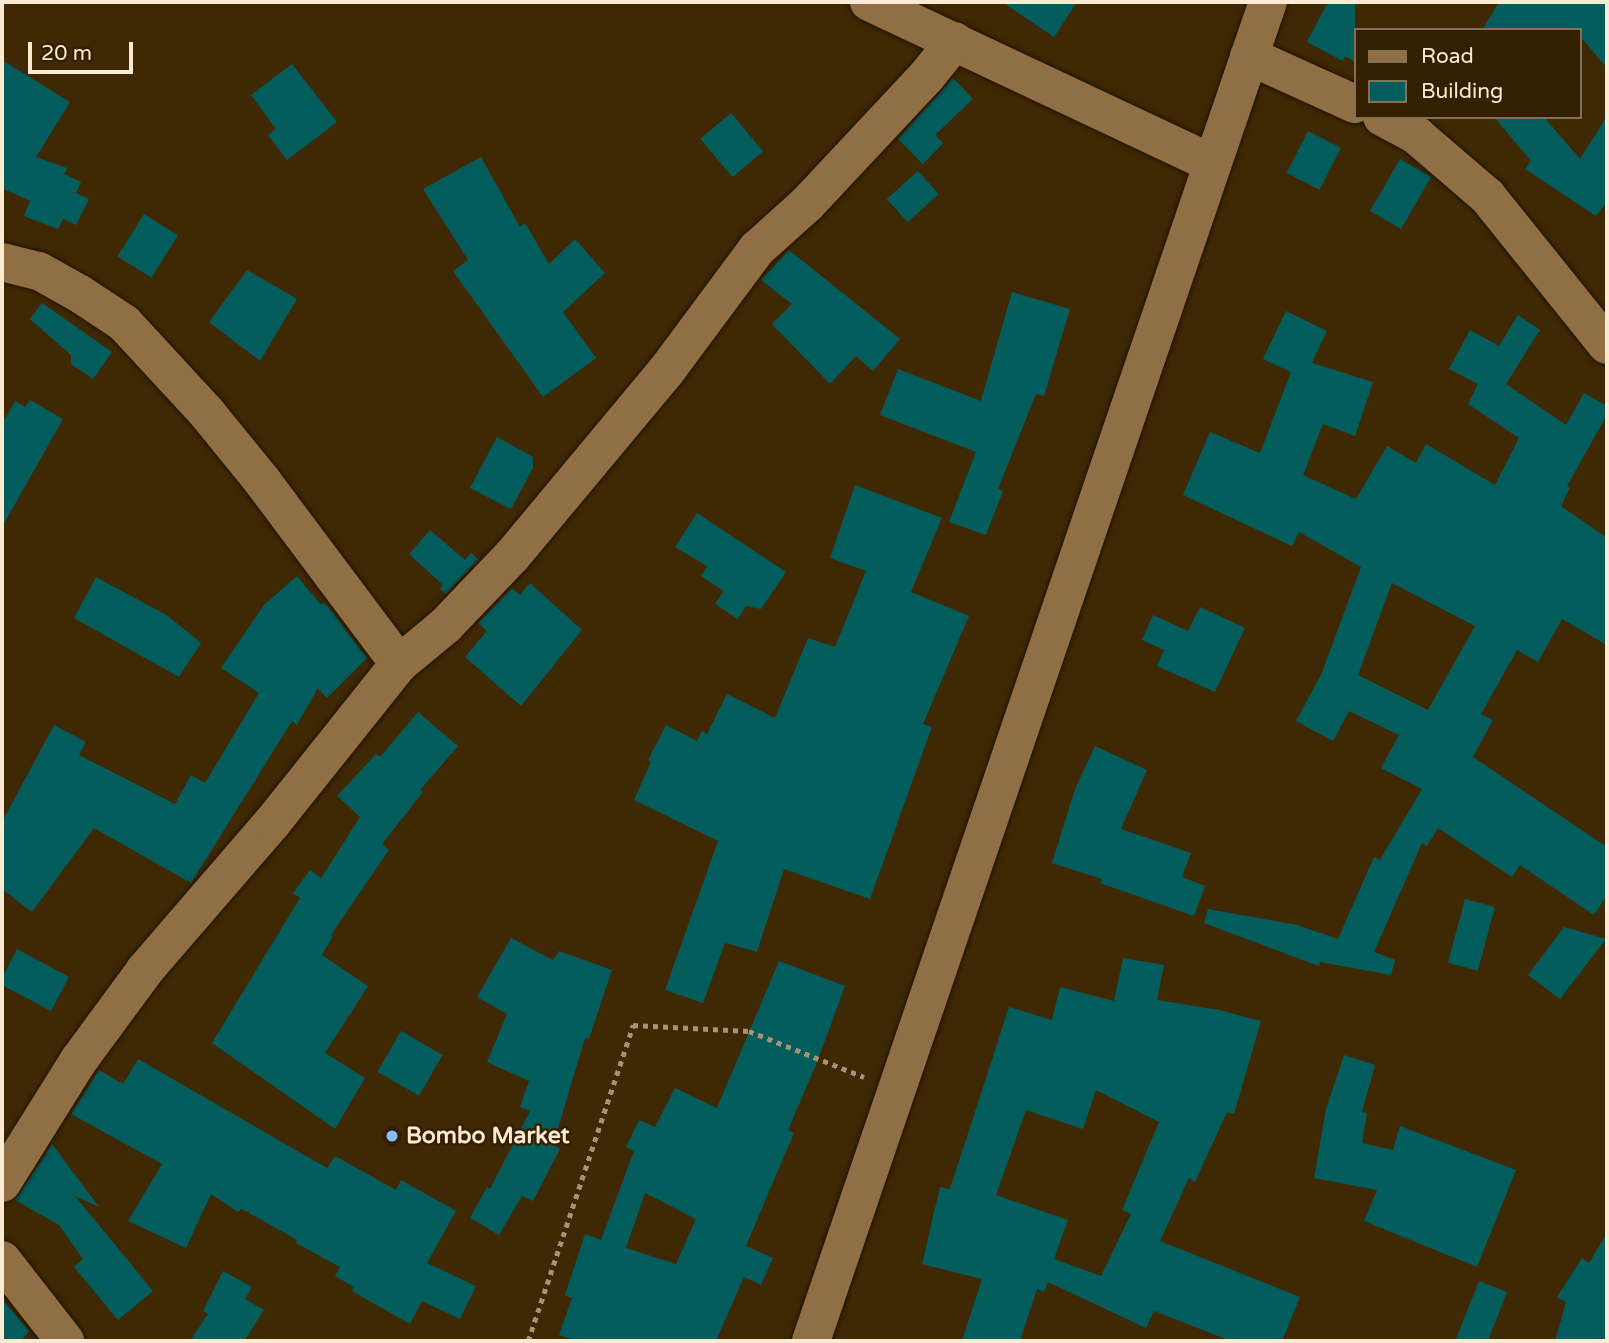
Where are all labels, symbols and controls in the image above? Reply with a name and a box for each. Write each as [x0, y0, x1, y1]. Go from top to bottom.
scale bar [32, 28, 136, 72]
legend [1354, 28, 1581, 119]
text: 20 m [41, 41, 92, 66]
text: Road [1421, 44, 1474, 69]
text: Building [1421, 79, 1503, 104]
place label: Bombo Market [406, 1122, 569, 1150]
marker: Bombo Market [384, 1128, 400, 1144]

